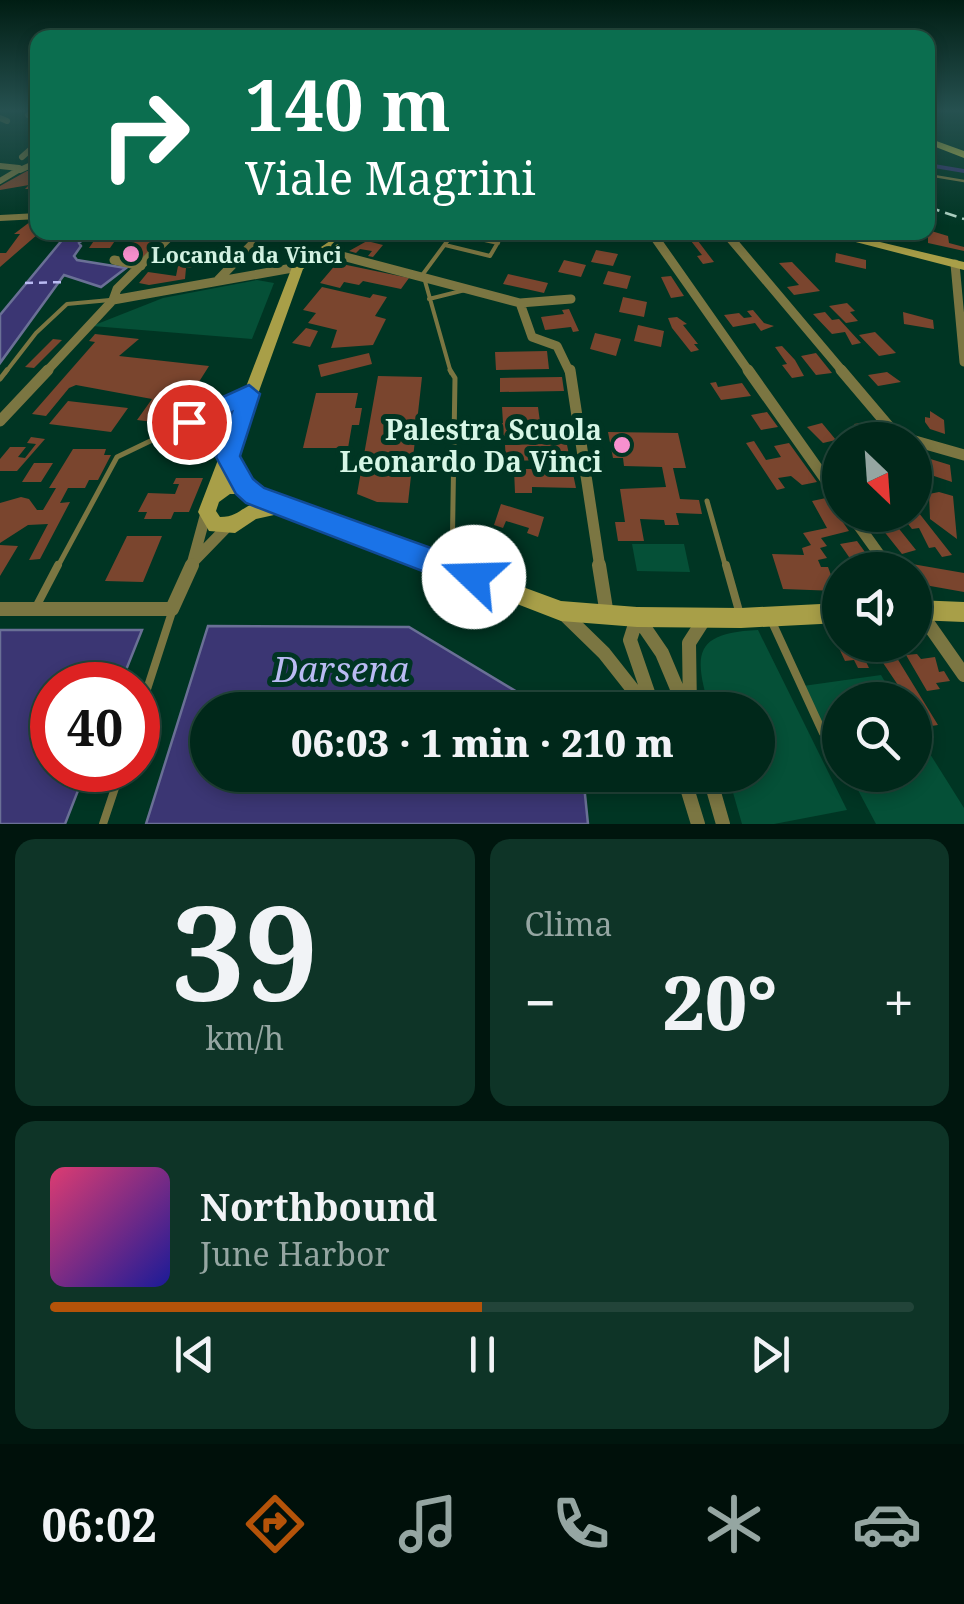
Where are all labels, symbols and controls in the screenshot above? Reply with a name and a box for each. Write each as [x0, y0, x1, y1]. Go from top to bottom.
text: 140 m [245, 56, 451, 152]
icon: right [80, 70, 210, 200]
text: Viale Magrini [245, 147, 536, 208]
place label: Locanda da Vinci [151, 239, 342, 269]
marker: Locanda da Vinci [120, 243, 142, 265]
pin [147, 380, 232, 465]
icon: arrive [162, 395, 217, 450]
place label: Palestra Scuola Leonardo Da Vinci [339, 410, 602, 480]
north arrow [822, 422, 932, 532]
map controls [822, 422, 932, 792]
marker: Palestra Scuola Leonardo Da Vinci [611, 434, 633, 456]
position arrow [422, 525, 526, 629]
button: sound [822, 552, 932, 662]
water label: Darsena [272, 645, 410, 692]
speed limit sign: 40 [30, 662, 160, 792]
button: search [822, 682, 932, 792]
text: 06:03 · 1 min · 210 m [291, 716, 674, 768]
text: 39 [171, 862, 318, 1039]
text: Clima [525, 902, 613, 945]
text: 20° [662, 950, 777, 1052]
text: − [525, 964, 556, 1039]
text: + [883, 964, 914, 1039]
text: km/h [206, 1016, 284, 1059]
text: Northbound [200, 1180, 437, 1232]
text: June Harbor [200, 1232, 389, 1275]
icon: previous [167, 1327, 222, 1382]
icon: pause [455, 1327, 510, 1382]
icon: next [743, 1327, 798, 1382]
icon: directions [240, 1489, 310, 1559]
icon: music [393, 1489, 463, 1559]
icon: phone [546, 1489, 616, 1559]
icon: climate [699, 1489, 769, 1559]
icon: car [852, 1489, 922, 1559]
text: 06:02 [42, 1494, 157, 1555]

